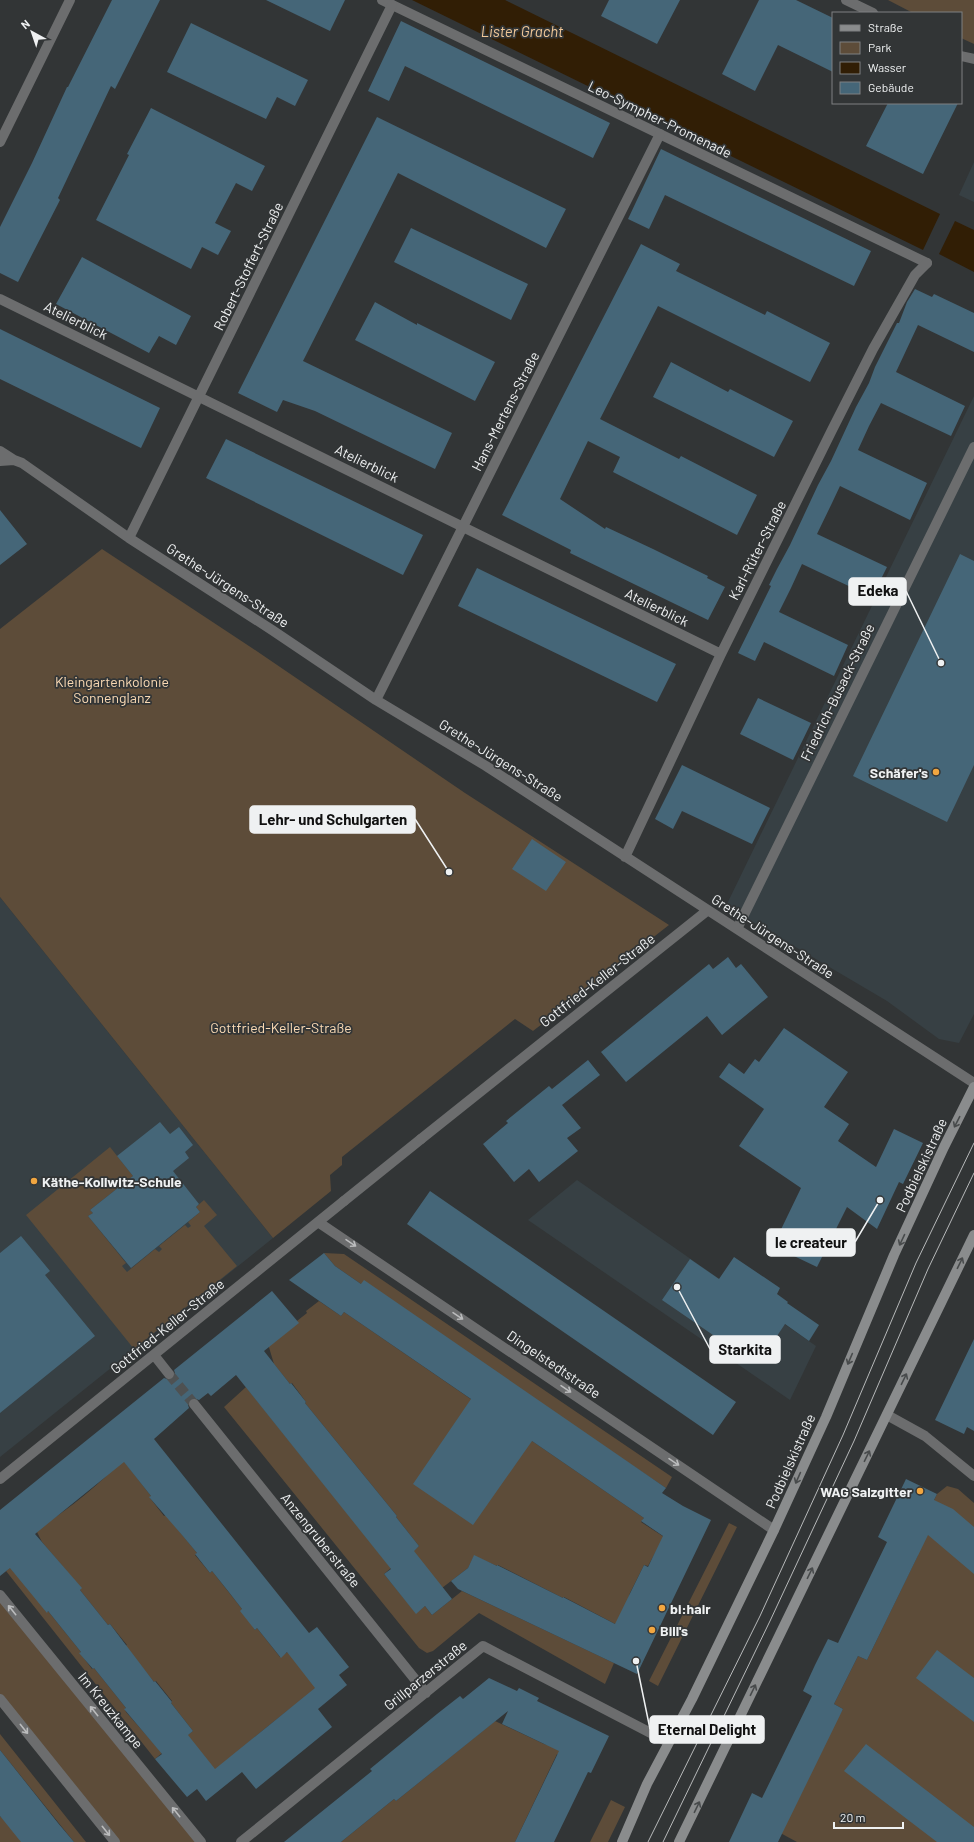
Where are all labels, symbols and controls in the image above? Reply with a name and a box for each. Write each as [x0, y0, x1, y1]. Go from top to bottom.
north arrow [12, 12, 52, 52]
legend [832, 12, 962, 104]
text: N [18, 17, 32, 31]
text: Straße [868, 20, 903, 34]
water label: Lister Gracht [481, 22, 564, 40]
text: Park [868, 40, 892, 54]
text: Wasser [868, 60, 907, 74]
street label: Leo-Sympher-Promenade [585, 77, 735, 161]
text: Gebäude [868, 80, 914, 94]
street label: Robert-Stoffert-Straße [210, 199, 286, 333]
street label: Atelierblick [41, 297, 111, 343]
street label: Hans-Mertens-Straße [468, 348, 542, 474]
street label: Atelierblick [332, 440, 402, 486]
street label: Karl-Rüter-Straße [725, 497, 789, 603]
street label: Grethe-Jürgens-Straße [164, 539, 292, 631]
callout: Edeka [849, 578, 906, 605]
text: Edeka [857, 581, 899, 599]
street label: Atelierblick [622, 584, 692, 630]
street label: Friedrich-Busack-Straße [796, 621, 878, 763]
park label: Kleingartenkolonie Sonnenglanz [55, 673, 169, 706]
street label: Grethe-Jürgens-Straße [436, 715, 566, 805]
place label: Schäfer's [870, 764, 928, 781]
marker: Schäfer's [931, 767, 941, 777]
callout: Lehr- und Schulgarten [250, 806, 415, 833]
text: Lehr- und Schulgarten [259, 810, 407, 828]
street label: Grethe-Jürgens-Straße [709, 890, 837, 982]
street label: Gottfried-Keller-Straße [536, 930, 658, 1030]
park label: Gottfried-Keller-Straße [210, 1019, 352, 1036]
street label: Podbielskistraße [892, 1115, 950, 1215]
one-way arrow [952, 1116, 960, 1128]
place label: Käthe-Kollwitz-Schule [42, 1173, 182, 1190]
marker: Käthe-Kollwitz-Schule [29, 1176, 39, 1186]
callout: le createur [767, 1229, 855, 1256]
text: le createur [775, 1233, 847, 1251]
one-way arrow [897, 1233, 905, 1245]
one-way arrow [345, 1239, 356, 1247]
one-way arrow [957, 1257, 965, 1269]
street label: Gottfried-Keller-Straße [107, 1275, 227, 1377]
one-way arrow [452, 1312, 463, 1320]
street label: Dingelstedtstraße [504, 1326, 604, 1402]
callout: Starkita [710, 1336, 780, 1363]
text: Starkita [718, 1340, 772, 1358]
one-way arrow [846, 1353, 853, 1365]
one-way arrow [901, 1374, 908, 1386]
one-way arrow [560, 1385, 571, 1393]
street label: Podbielskistraße [762, 1411, 818, 1511]
one-way arrow [864, 1450, 871, 1462]
one-way arrow [668, 1458, 679, 1466]
one-way arrow [794, 1472, 801, 1484]
place label: WAG Salzgitter [820, 1483, 913, 1500]
marker: WAG Salzgitter [915, 1486, 925, 1496]
street label: Anzengruberstraße [278, 1489, 364, 1591]
one-way arrow [807, 1567, 814, 1579]
place label: bi:hair [670, 1600, 711, 1617]
marker: bi:hair [657, 1603, 667, 1613]
one-way arrow [8, 1605, 17, 1616]
place label: Bill's [660, 1622, 688, 1639]
marker: Bill's [647, 1625, 657, 1635]
street label: Grillparzerstraße [380, 1636, 470, 1714]
street label: Im Kreuzkampe [75, 1668, 147, 1752]
one-way arrow [750, 1684, 757, 1696]
one-way arrow [90, 1706, 99, 1716]
callout: Eternal Delight [650, 1716, 764, 1743]
text: Eternal Delight [658, 1720, 756, 1738]
one-way arrow [20, 1724, 29, 1735]
one-way arrow [694, 1801, 701, 1813]
scale bar [834, 1804, 903, 1830]
one-way arrow [172, 1806, 181, 1817]
text: 20 m [840, 1810, 866, 1824]
one-way arrow [102, 1825, 110, 1836]

